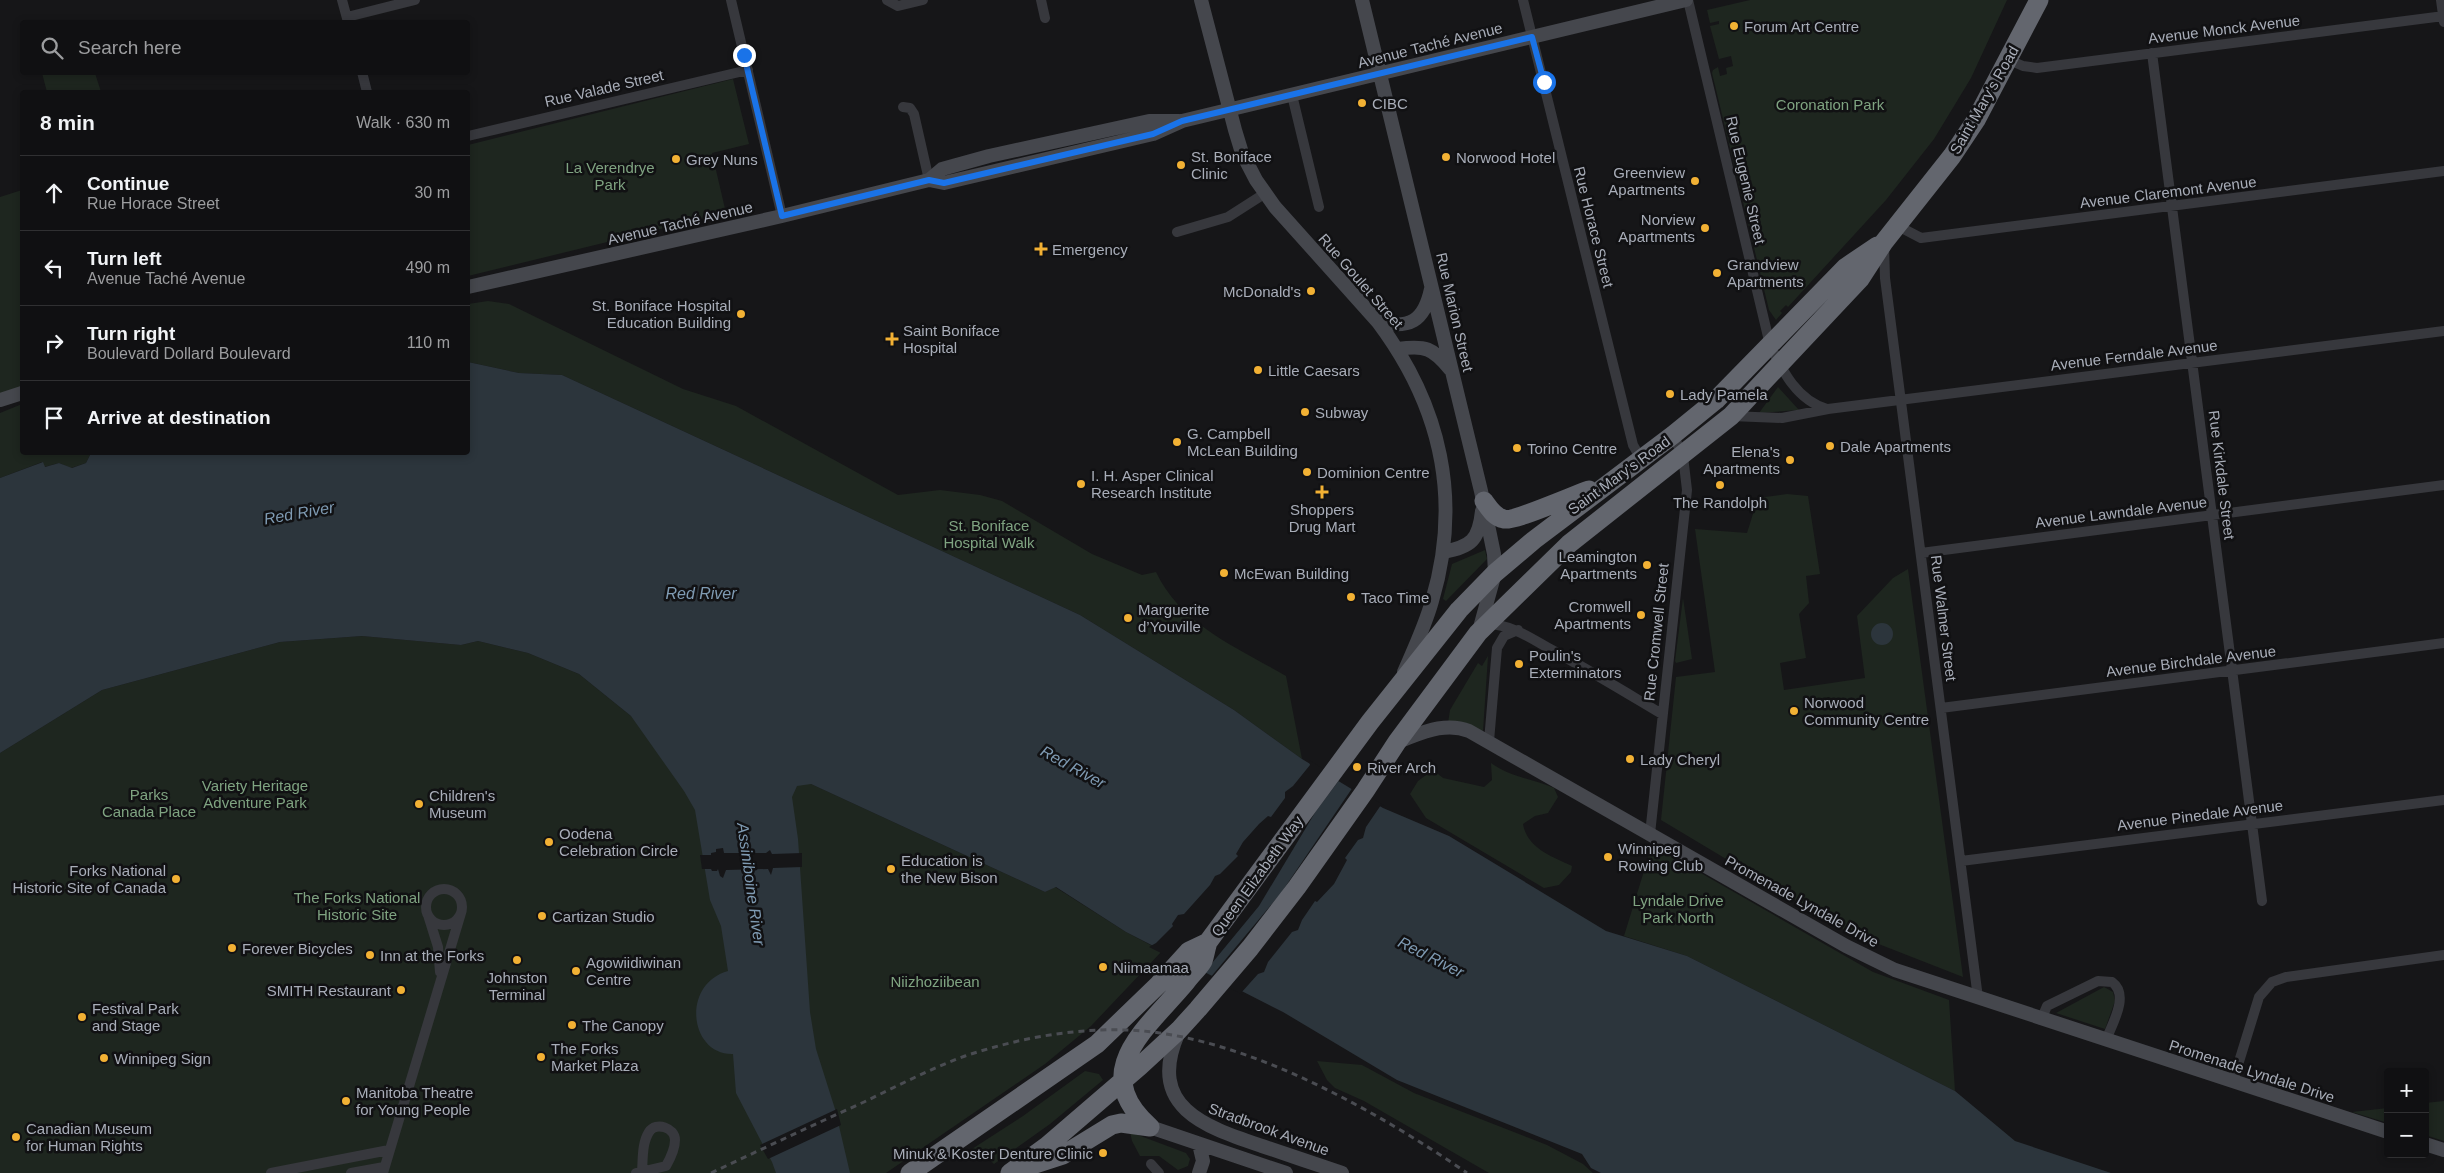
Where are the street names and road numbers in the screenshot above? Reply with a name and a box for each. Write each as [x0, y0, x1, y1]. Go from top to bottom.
street label: Avenue Monck Avenue [2147, 11, 2301, 47]
street label: Avenue Taché Avenue [1356, 19, 1504, 71]
street label: Saint Mary's Road [1946, 43, 2022, 157]
street label: Rue Valade Street [543, 66, 666, 110]
street label: Rue Eugenie Street [1723, 114, 1769, 247]
street label: Rue Horace Street [1571, 165, 1617, 290]
street label: Avenue Claremont Avenue [2079, 173, 2257, 211]
street label: Avenue Taché Avenue [606, 198, 754, 248]
street label: Rue Goulet Street [1315, 230, 1407, 333]
street label: Rue Marion Street [1433, 251, 1477, 374]
street label: Avenue Ferndale Avenue [2050, 336, 2218, 374]
street label: Rue Kirkdale Street [2206, 409, 2238, 541]
street label: Saint Mary's Road [1565, 432, 1673, 518]
street label: Avenue Lawndale Avenue [2034, 493, 2208, 531]
street label: Rue Walmer Street [1928, 554, 1960, 683]
street label: Rue Cromwell Street [1640, 561, 1672, 702]
street label: Avenue Birchdale Avenue [2105, 642, 2277, 680]
street label: Avenue Pinedale Avenue [2116, 796, 2284, 834]
street label: Queen Elizabeth Way [1208, 812, 1307, 939]
street label: Promenade Lyndale Drive [1722, 852, 1882, 950]
street label: Promenade Lyndale Drive [2167, 1036, 2337, 1106]
street label: Stradbrook Avenue [1206, 1099, 1332, 1159]

